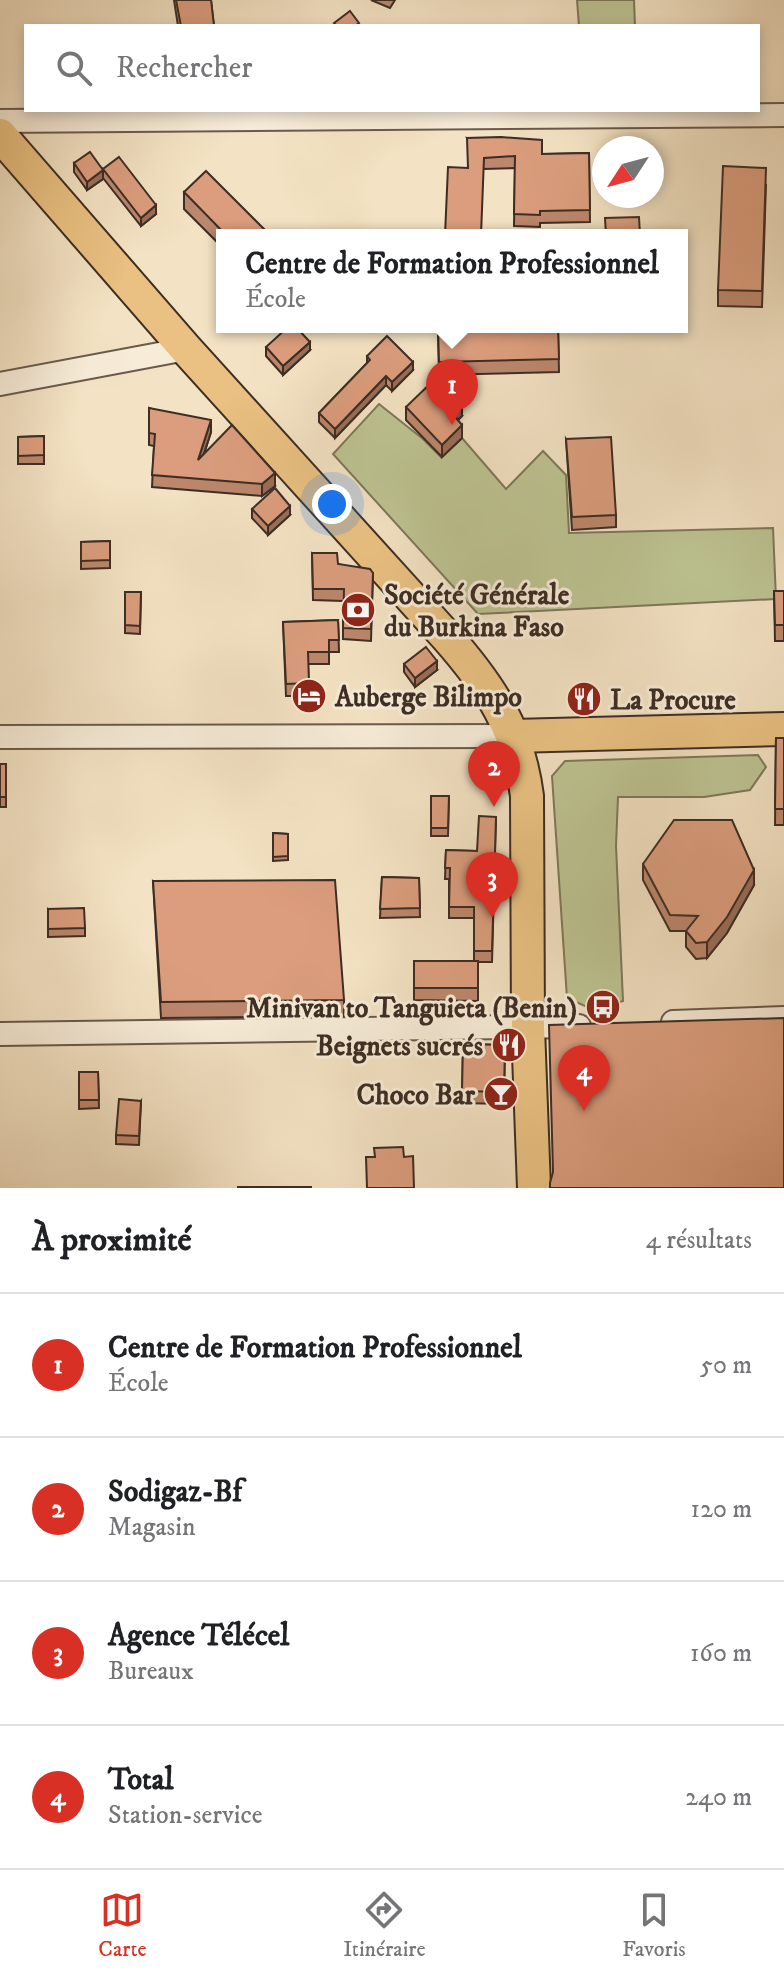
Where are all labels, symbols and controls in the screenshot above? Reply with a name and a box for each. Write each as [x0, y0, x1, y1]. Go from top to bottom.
search box [24, 24, 760, 112]
icon: search [52, 46, 96, 90]
text: Rechercher [116, 50, 252, 87]
north arrow [592, 136, 664, 208]
popup [216, 229, 688, 333]
text: Centre de Formation Professionnel [245, 246, 659, 283]
text: École [245, 283, 306, 316]
pin: 1 [426, 359, 478, 425]
your location [312, 484, 352, 524]
place label: Société Générale du Burkina Faso [384, 578, 570, 645]
bank icon: Société Générale du Burkina Faso [339, 591, 377, 629]
hotel icon: Auberge Bilimpo [290, 677, 328, 715]
place label: Auberge Bilimpo [334, 680, 522, 715]
restaurant icon: La Procure [565, 680, 603, 718]
place label: La Procure [610, 683, 736, 718]
pin: 2 [468, 741, 520, 807]
pin: 3 [466, 852, 518, 918]
bus stop icon: Minivan to Tanguieta (Benin) [584, 988, 622, 1026]
place label: Minivan to Tanguieta (Benin) [246, 991, 577, 1026]
restaurant icon: Beignets sucrés [490, 1026, 528, 1064]
place label: Beignets sucrés [316, 1029, 484, 1064]
pin: 4 [558, 1045, 610, 1111]
bar icon: Choco Bar [482, 1075, 520, 1113]
place label: Choco Bar [356, 1078, 476, 1113]
text: À proximité [32, 1219, 192, 1261]
text: 4 résultats [646, 1224, 752, 1257]
text: Centre de Formation Professionnel [108, 1330, 522, 1367]
text: 1 [53, 1349, 63, 1382]
text: 50 m [700, 1349, 752, 1382]
text: École [108, 1367, 169, 1400]
text: Sodigaz-Bf [108, 1474, 242, 1511]
text: 2 [52, 1493, 64, 1526]
text: 120 m [691, 1493, 752, 1526]
text: Magasin [108, 1511, 195, 1544]
text: Agence Télécel [108, 1618, 289, 1655]
text: 3 [53, 1637, 63, 1670]
text: 160 m [690, 1637, 752, 1670]
text: Bureaux [108, 1655, 194, 1688]
text: Total [108, 1762, 173, 1799]
text: 4 [51, 1781, 65, 1814]
text: 240 m [685, 1781, 752, 1814]
text: Station-service [108, 1799, 262, 1832]
tab: Carte [98, 1888, 147, 1963]
tab: Itinéraire [343, 1888, 426, 1963]
tab: Favoris [622, 1888, 686, 1963]

